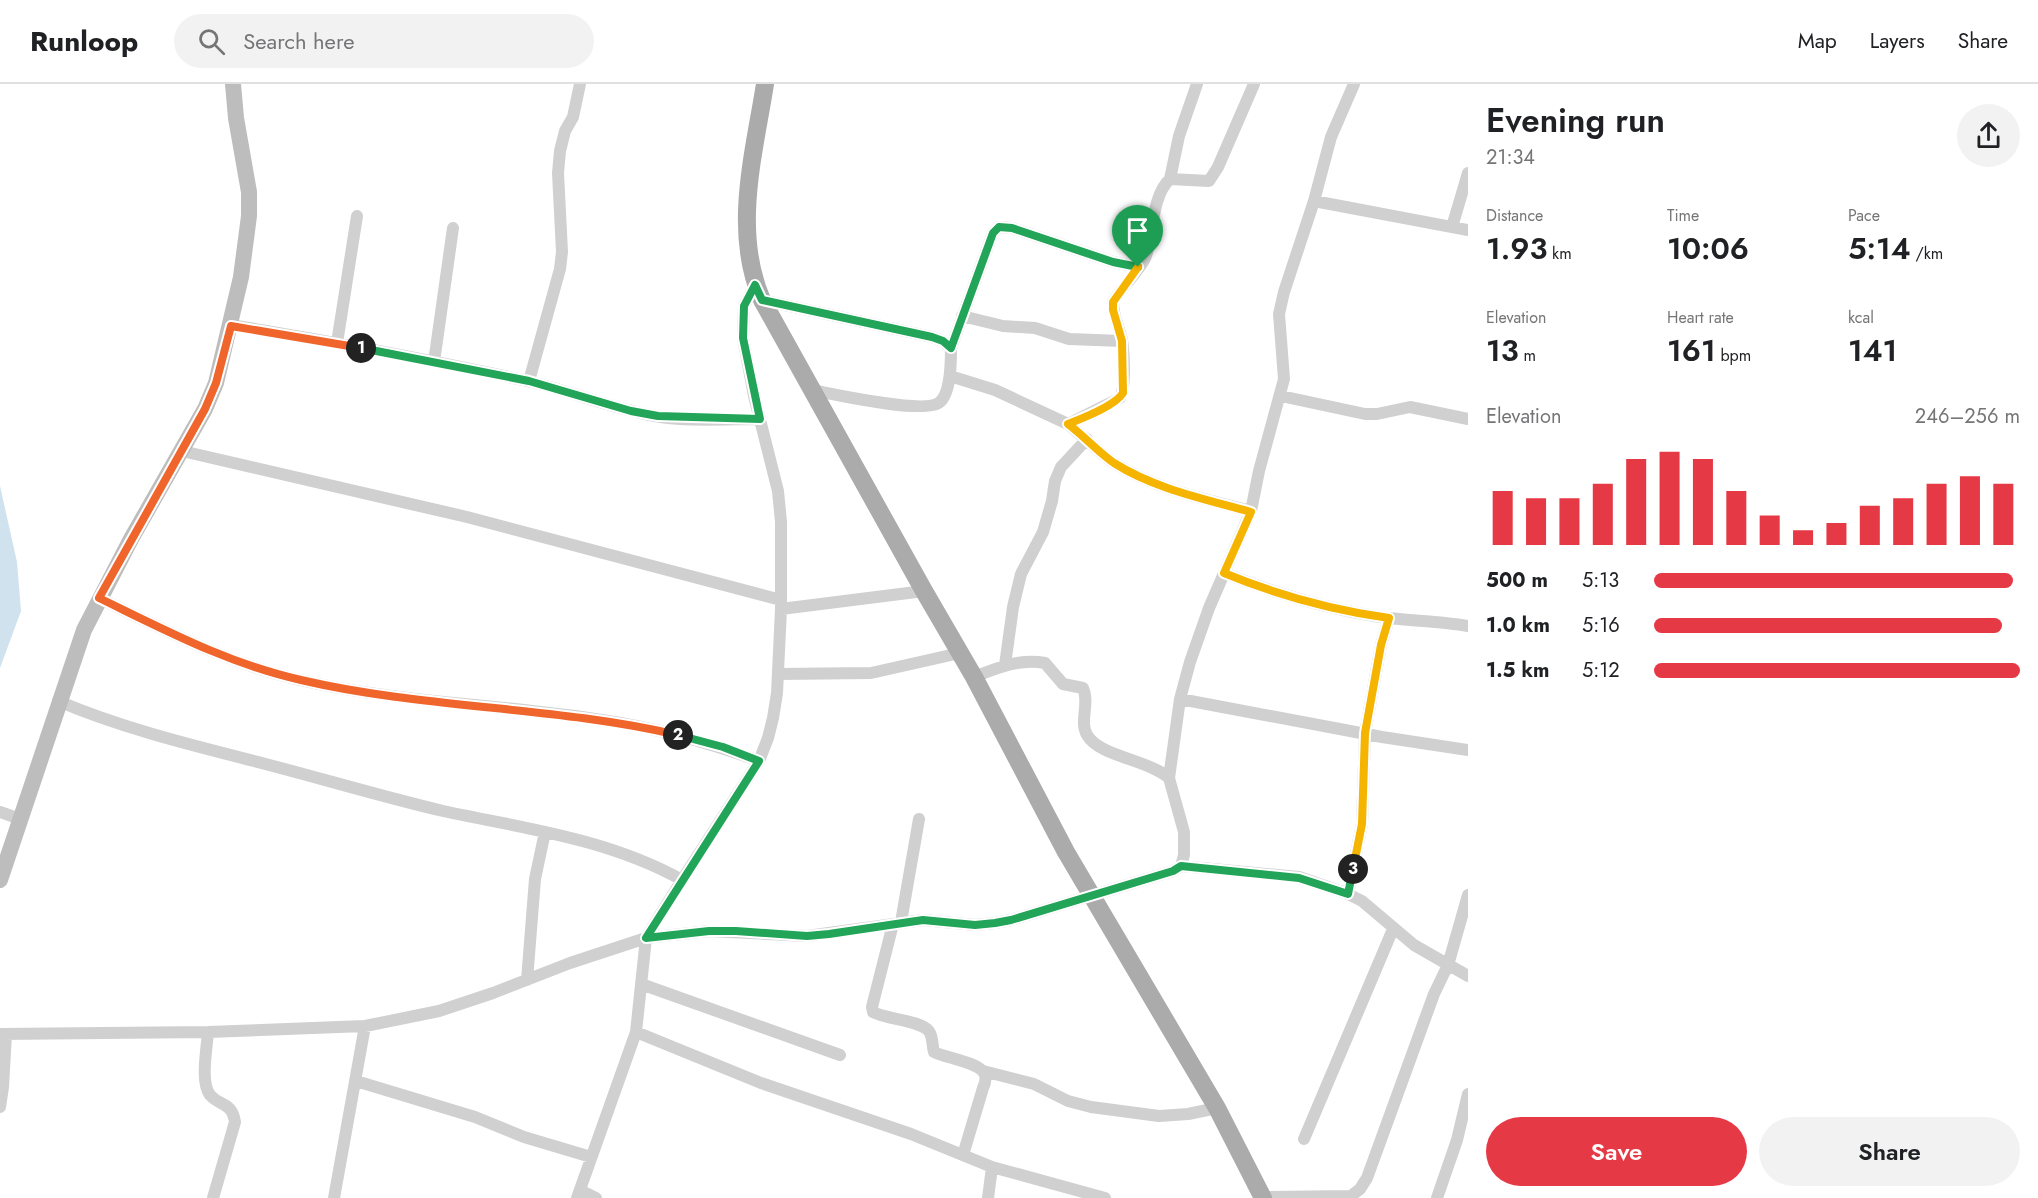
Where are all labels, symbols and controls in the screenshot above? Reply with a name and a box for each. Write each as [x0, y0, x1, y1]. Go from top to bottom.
search box [174, 14, 594, 68]
text: Runloop [30, 21, 138, 62]
icon: search [195, 25, 228, 58]
text: Search here [243, 25, 354, 57]
text: Map [1798, 26, 1837, 56]
text: Layers [1870, 26, 1925, 56]
text: Share [1958, 26, 2008, 56]
text: Evening run [1486, 97, 1665, 144]
button: share [1957, 104, 2020, 167]
text: 21:34 [1486, 143, 1535, 172]
text: Distance [1486, 204, 1543, 227]
text: Time [1667, 204, 1699, 227]
text: Pace [1848, 204, 1880, 227]
pin [1112, 205, 1163, 267]
icon: arrive [1121, 214, 1154, 247]
text: 1.93 [1486, 227, 1547, 270]
text: 10:06 [1667, 227, 1749, 270]
text: 5:14 [1848, 227, 1911, 270]
text: km [1547, 242, 1572, 265]
text: /km [1911, 242, 1943, 265]
text: Elevation [1486, 306, 1546, 329]
text: Heart rate [1667, 306, 1734, 329]
text: kcal [1848, 306, 1874, 329]
text: 13 [1486, 329, 1519, 372]
text: 161 [1667, 329, 1716, 372]
text: 141 [1848, 329, 1897, 372]
pin: 1 [346, 333, 376, 363]
text: 1 [357, 336, 365, 359]
text: m [1519, 344, 1536, 367]
text: bpm [1716, 344, 1751, 367]
text: Elevation [1486, 402, 1561, 431]
text: 246–256 m [1915, 402, 2020, 431]
text: 500 m [1486, 566, 1548, 595]
text: 5:13 [1582, 566, 1619, 595]
text: 1.0 km [1486, 611, 1550, 640]
text: 5:16 [1582, 611, 1620, 640]
text: 1.5 km [1486, 656, 1549, 685]
text: 5:12 [1582, 656, 1620, 685]
pin: 2 [663, 720, 693, 750]
text: 2 [673, 723, 683, 746]
pin: 3 [1338, 854, 1368, 884]
text: 3 [1348, 857, 1358, 880]
button: Save [1486, 1117, 1747, 1186]
button: Share [1759, 1117, 2020, 1186]

